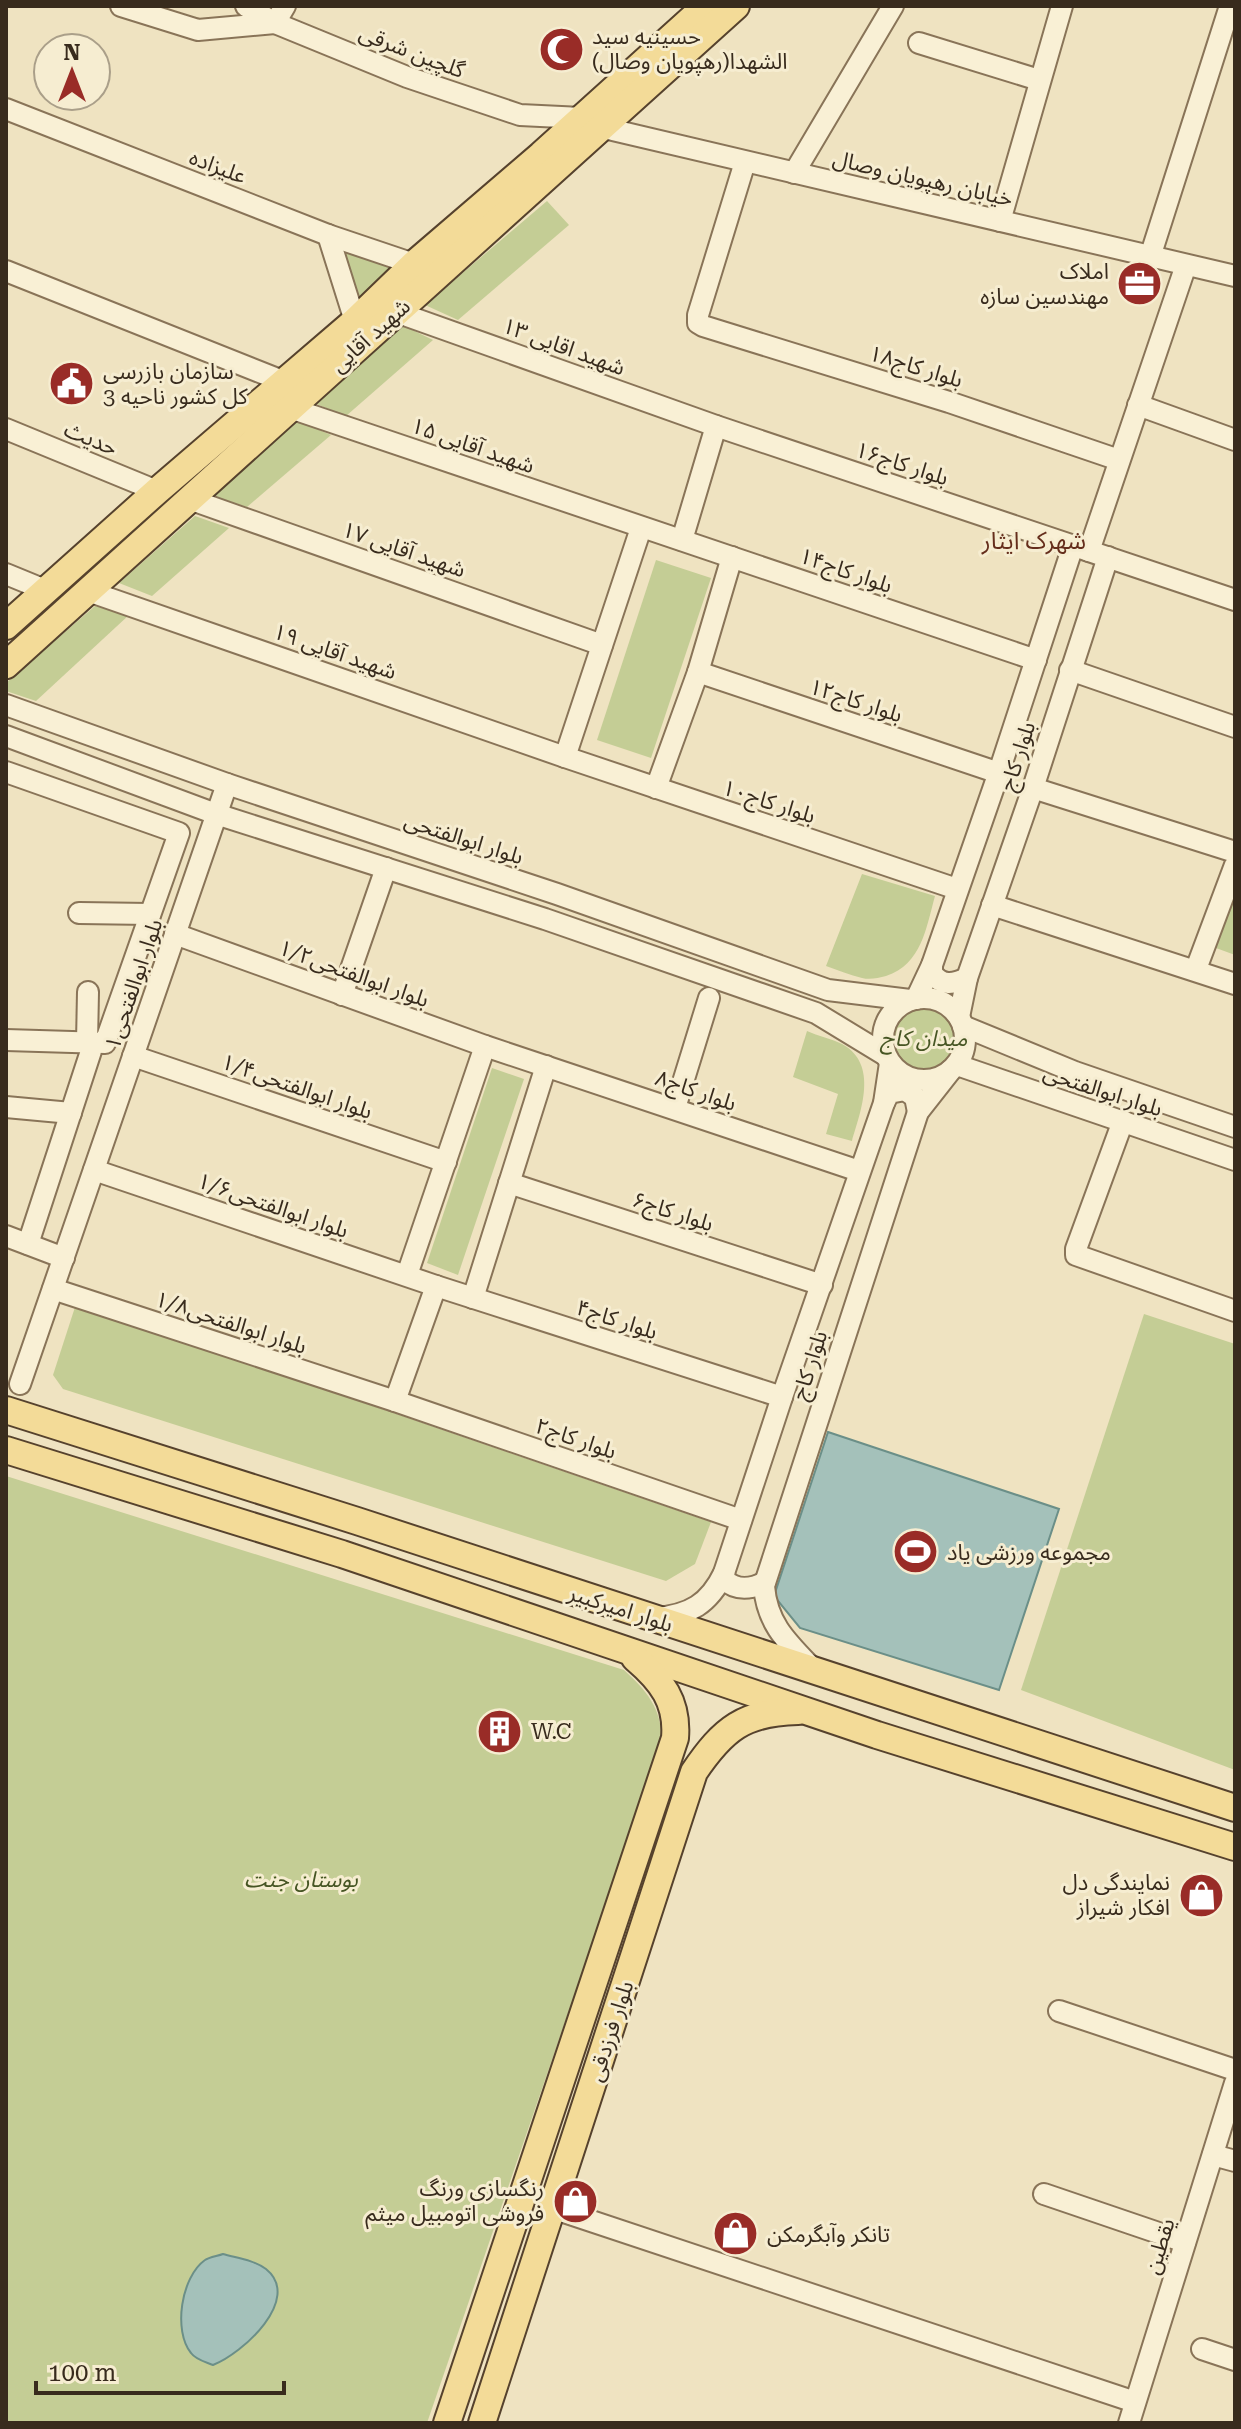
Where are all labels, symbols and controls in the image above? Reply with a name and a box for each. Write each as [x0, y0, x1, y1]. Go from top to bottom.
street label: گلچین شرقی [355, 20, 469, 85]
place label: حسینیه سید الشهدا(رهپویان وصال) [592, 24, 788, 76]
mosque icon: حسینیه سید الشهدا(رهپویان وصال) [537, 25, 585, 73]
north arrow [32, 32, 112, 112]
text: N [64, 40, 81, 65]
street label: علیزاده [186, 144, 250, 189]
street label: خیابان رهپویان وصال [830, 146, 1015, 213]
place label: املاک مهندسین سازه [980, 259, 1109, 310]
office icon: املاک مهندسین سازه [1116, 260, 1164, 308]
street label: شهید آقایی [326, 293, 415, 377]
street label: شهید اقایی ۱۳ [499, 313, 629, 380]
street label: بلوار کاج۱۸ [865, 340, 966, 396]
place label: سازمان بازرسی کل کشور ناحیه 3 [103, 359, 248, 410]
public building icon: سازمان بازرسی کل کشور ناحیه 3 [48, 360, 96, 408]
street label: شهید آقایی ۱۵ [408, 413, 538, 478]
street label: حدیث [60, 417, 121, 460]
street label: بلوار کاج۱۶ [851, 437, 952, 494]
street label: شهید آقایی ۱۷ [339, 517, 469, 582]
district label: شهرک ایثار [981, 527, 1086, 555]
street label: بلوار کاج۱۴ [795, 543, 896, 602]
street label: شهید آقایی ۱۹ [270, 619, 400, 684]
street label: بلوار کاج۱۲ [805, 674, 906, 731]
street label: بلوار کاج [995, 718, 1044, 795]
street label: بلوار کاج۱۰ [718, 775, 819, 832]
street label: بلوار ابوالفتحی [401, 807, 526, 870]
street label: بلوار ابوالفتحی۱ [99, 916, 168, 1053]
street label: بلوار ابوالفتحی۱/۲ [275, 935, 432, 1013]
park label: میدان کاج [880, 1026, 968, 1055]
street label: بلوار ابوالفتحی۱/۴ [218, 1049, 376, 1125]
street label: بلوار ابوالفتحی [1040, 1059, 1165, 1122]
street label: بلوار کاج۸ [651, 1065, 740, 1120]
street label: بلوار ابوالفتحی۱/۶ [194, 1168, 352, 1244]
street label: بلوار کاج۶ [628, 1187, 717, 1240]
street label: بلوار ابوالفتحی۱/۸ [152, 1286, 310, 1360]
street label: بلوار کاج۴ [572, 1295, 661, 1348]
street label: بلوار کاج [787, 1327, 836, 1404]
street label: بلوار کاج۲ [531, 1413, 620, 1468]
sports icon: مجموعه ورزشی یاد [892, 1528, 940, 1576]
place label: مجموعه ورزشی یاد [947, 1540, 1111, 1566]
street label: بلوار امیرکبیر [564, 1580, 676, 1638]
building icon: W.C [476, 1707, 524, 1755]
place label: W.C [531, 1719, 571, 1744]
park label: بوستان جنت [244, 1867, 359, 1893]
place label: نمایندگی دل افکار شیراز [1063, 1870, 1170, 1921]
shop icon: نمایندگی دل افکار شیراز [1177, 1871, 1225, 1919]
street label: بلوار فرزدقی [582, 1978, 639, 2085]
place label: رنگسازی ورنگ فروشی اتومبیل میثم [365, 2176, 544, 2230]
shop icon: رنگسازی ورنگ فروشی اتومبیل میثم [551, 2177, 599, 2225]
shop icon: تانکر وآبگرمکن [712, 2210, 760, 2258]
street label: یقطین [1139, 2215, 1180, 2277]
place label: تانکر وآبگرمکن [767, 2222, 890, 2247]
scale bar [36, 2345, 284, 2395]
text: 100 m [48, 2359, 116, 2387]

